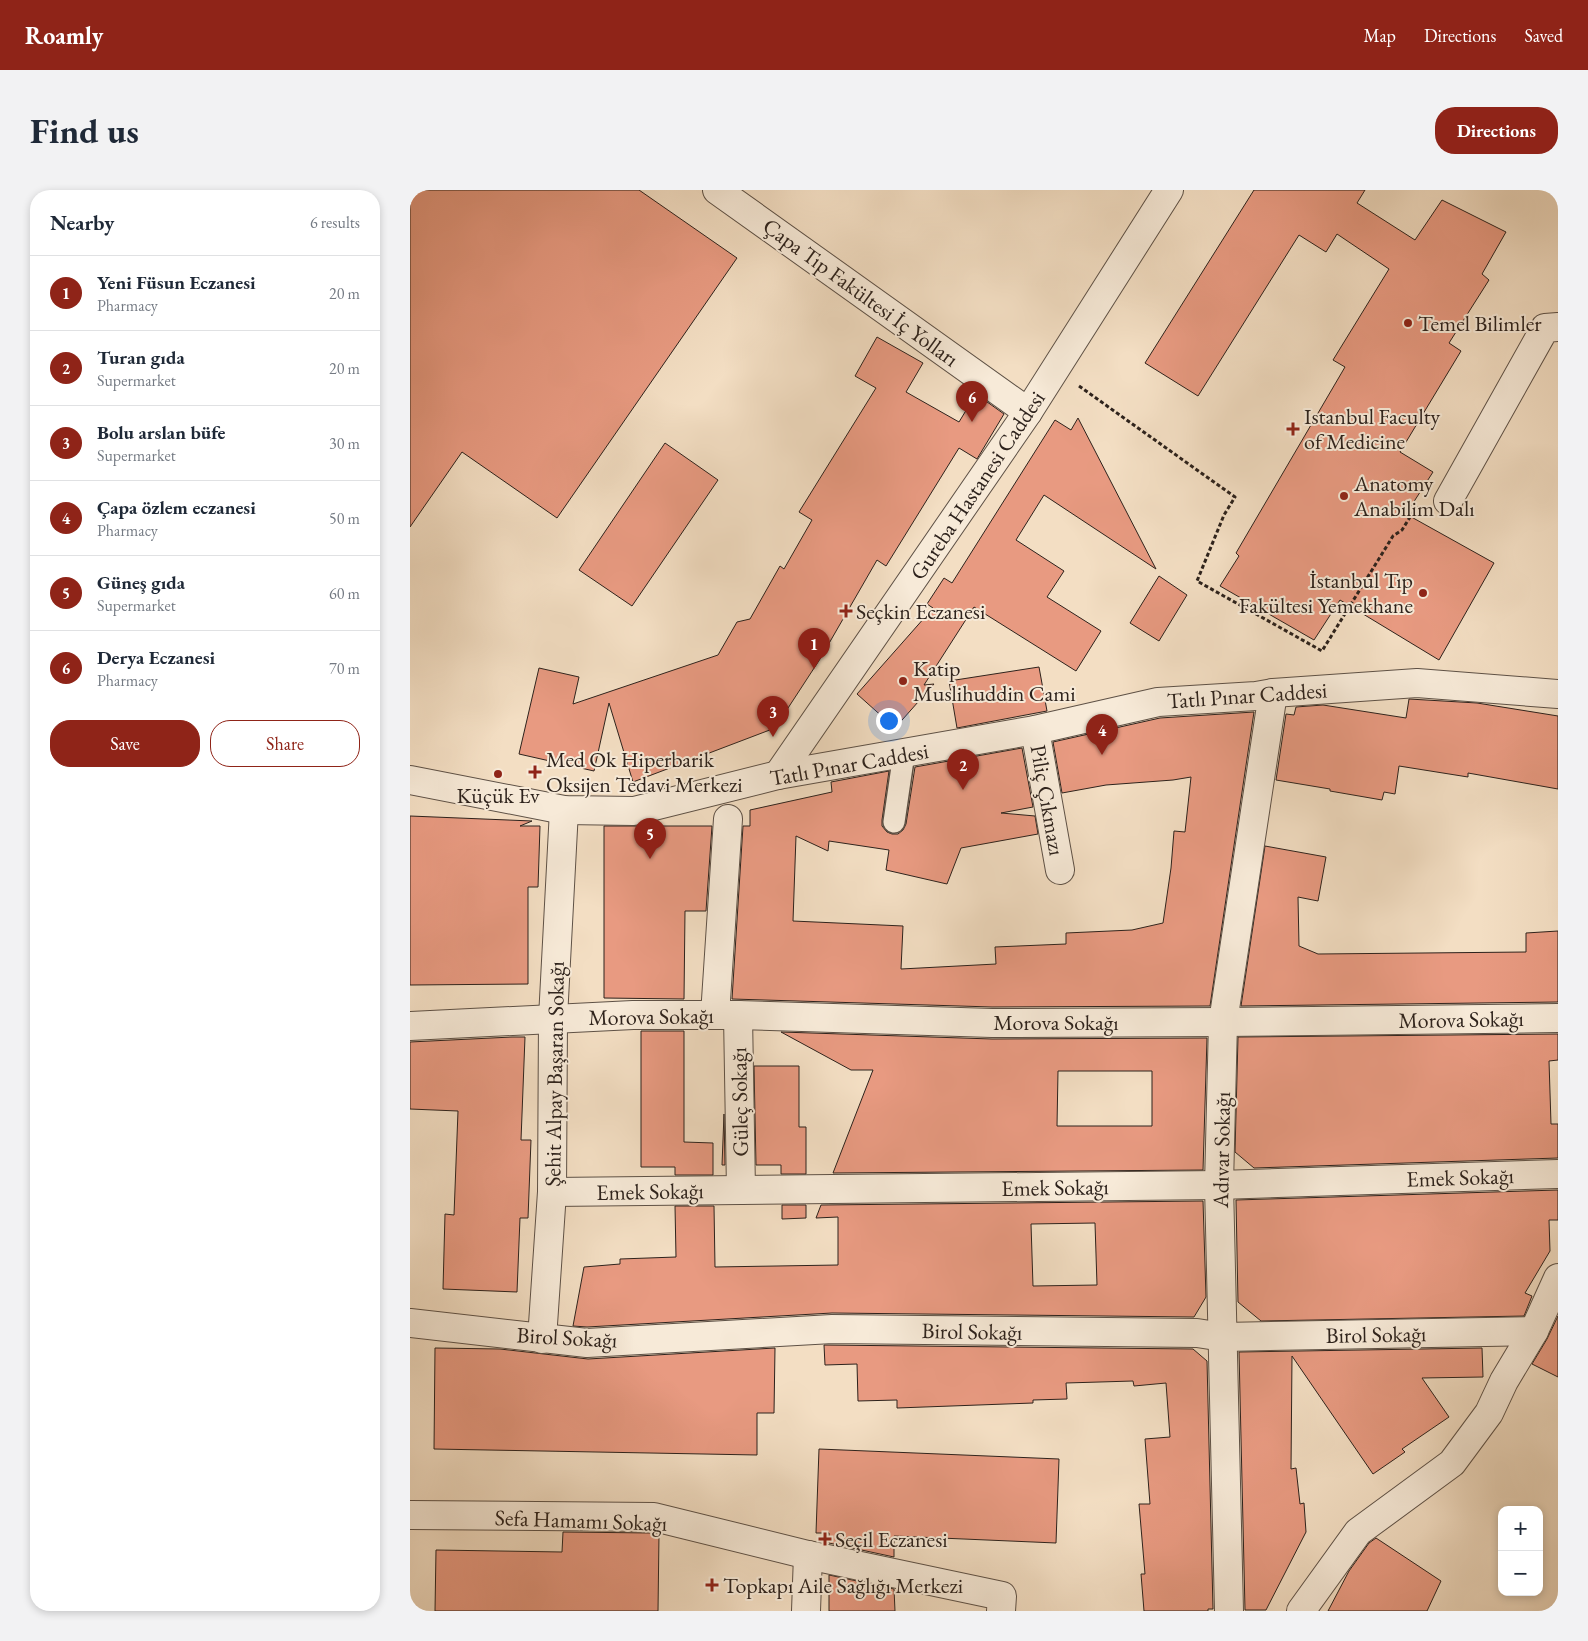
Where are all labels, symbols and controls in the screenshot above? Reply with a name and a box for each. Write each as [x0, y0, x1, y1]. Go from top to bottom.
text: Roamly [25, 20, 103, 51]
text: Map [1364, 24, 1396, 47]
text: Directions [1424, 24, 1496, 47]
text: Saved [1524, 24, 1563, 47]
button: Directions [1435, 107, 1558, 154]
text: Find us [30, 108, 139, 153]
text: Nearby [50, 209, 114, 236]
text: 6 results [310, 212, 360, 233]
street label: Çapa Tıp Fakültesi İç Yolları [757, 212, 964, 373]
text: Yeni Füsun Eczanesi [97, 270, 256, 295]
text: 1 [62, 283, 70, 304]
text: 20 m [329, 283, 360, 304]
text: Pharmacy [97, 295, 158, 316]
place label: Temel Bilimler [1418, 309, 1542, 338]
marker: Temel Bilimler [1402, 317, 1414, 329]
text: Turan gıda [97, 345, 185, 370]
text: 2 [62, 358, 70, 379]
text: 20 m [329, 358, 360, 379]
text: Supermarket [97, 370, 176, 391]
pin: 6 [956, 381, 988, 422]
street label: Gureba Hastanesi Caddesi [903, 385, 1051, 585]
place label: Istanbul Faculty of Medicine [1304, 402, 1441, 456]
text: Bolu arslan büfe [97, 420, 225, 445]
marker: Istanbul Faculty of Medicine [1286, 422, 1300, 436]
text: 3 [62, 433, 70, 454]
text: 30 m [329, 433, 360, 454]
text: Supermarket [97, 445, 176, 466]
place label: Anatomy Anabilim Dalı [1353, 469, 1475, 523]
marker: Anatomy Anabilim Dalı [1338, 490, 1350, 502]
text: Çapa özlem eczanesi [97, 495, 256, 520]
text: 4 [62, 508, 70, 529]
text: 50 m [329, 508, 360, 529]
text: Pharmacy [97, 520, 158, 541]
place label: İstanbul Tıp Fakültesi Yemekhane [1239, 566, 1413, 620]
text: Güneş gıda [97, 570, 185, 595]
text: 5 [62, 583, 70, 604]
text: 60 m [329, 583, 360, 604]
marker: İstanbul Tıp Fakültesi Yemekhane [1417, 587, 1429, 599]
text: Supermarket [97, 595, 176, 616]
place label: Seçkin Eczanesi [856, 597, 985, 626]
marker: Seçkin Eczanesi [840, 605, 852, 617]
pin: 1 [798, 628, 830, 669]
text: Derya Eczanesi [97, 645, 215, 670]
place label: Katip Muslihuddin Cami [913, 654, 1076, 708]
text: 6 [62, 658, 70, 679]
text: 70 m [329, 658, 360, 679]
text: Pharmacy [97, 670, 158, 691]
marker: Katip Muslihuddin Cami [897, 675, 909, 687]
street label: Tatlı Pınar Caddesi [1166, 675, 1328, 716]
pin: 3 [757, 696, 789, 737]
your location [876, 708, 902, 734]
pin: 4 [1086, 714, 1118, 755]
button: Save [50, 720, 200, 767]
button: Share [210, 720, 360, 767]
street label: Tatlı Pınar Caddesi [767, 736, 931, 793]
street label: Piliç Çıkmazı [1024, 742, 1072, 858]
place label: Med Ok Hiperbarik Oksijen Tedavi Merkezi [546, 745, 743, 799]
pin: 2 [947, 749, 979, 790]
marker: Med Ok Hiperbarik Oksijen Tedavi Merkezi [528, 765, 542, 779]
marker: Küçük Ev [492, 768, 504, 780]
place label: Küçük Ev [456, 781, 540, 810]
pin: 5 [634, 818, 666, 859]
street label: Şehit Alpay Başaran Sokağı [538, 961, 571, 1187]
street label: Morova Sokağı [588, 1001, 714, 1032]
street label: Morova Sokağı [1398, 1004, 1524, 1035]
street label: Morova Sokağı [993, 1008, 1119, 1037]
street label: Güleç Sokağı [724, 1047, 755, 1157]
street label: Adıvar Sokağı [1206, 1092, 1237, 1209]
street label: Emek Sokağı [1406, 1161, 1514, 1194]
street label: Emek Sokağı [1001, 1172, 1109, 1203]
street label: Emek Sokağı [596, 1176, 704, 1207]
street label: Birol Sokağı [921, 1316, 1023, 1347]
street label: Birol Sokağı [1325, 1319, 1427, 1350]
street label: Birol Sokağı [516, 1320, 618, 1355]
street label: Sefa Hamamı Sokağı [494, 1503, 668, 1538]
map controls [1498, 1506, 1543, 1596]
button: + [1498, 1506, 1543, 1551]
place label: Seçil Eczanesi [835, 1525, 948, 1554]
marker: Seçil Eczanesi [819, 1533, 831, 1545]
button: − [1498, 1551, 1543, 1596]
place label: Topkapı Aile Sağlığı Merkezi [723, 1571, 963, 1600]
marker: Topkapı Aile Sağlığı Merkezi [705, 1578, 719, 1592]

